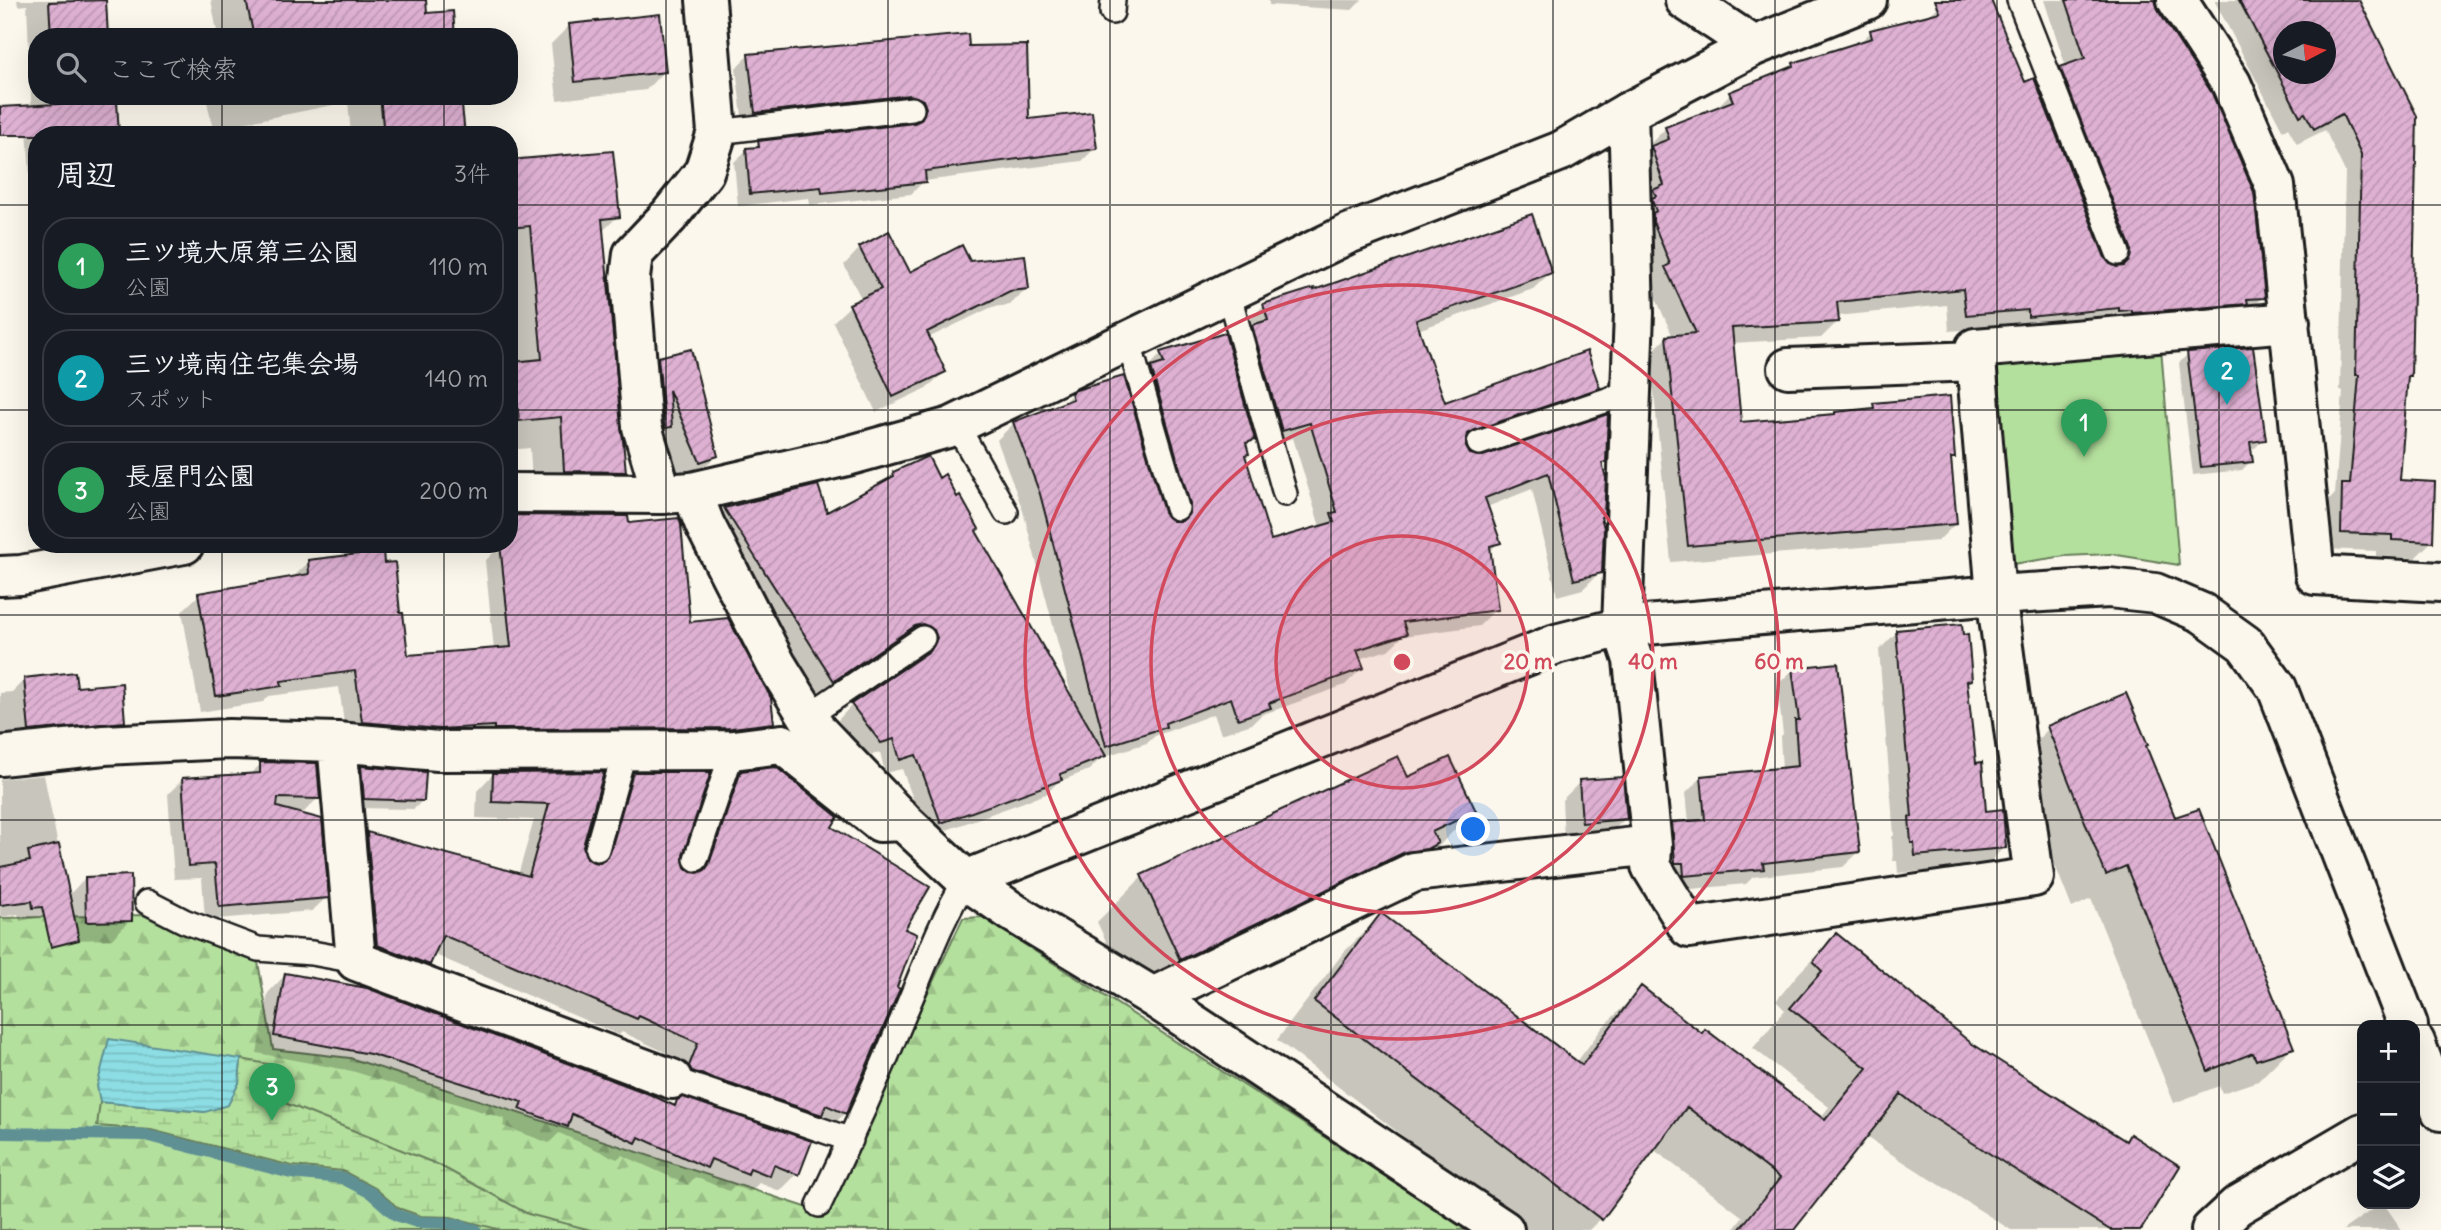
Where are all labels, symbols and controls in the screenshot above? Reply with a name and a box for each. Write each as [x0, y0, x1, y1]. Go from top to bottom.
north arrow [2273, 21, 2336, 84]
search box [28, 28, 518, 105]
icon: search [52, 48, 90, 86]
text: ここで検索 [108, 52, 238, 85]
text: 周辺 [56, 155, 116, 193]
text: 3件 [454, 159, 490, 188]
text: 三ツ境大原第三公園 [125, 235, 359, 268]
text: 1 [76, 252, 86, 281]
text: 110 m [429, 252, 488, 281]
text: 公園 [125, 272, 171, 301]
text: 三ツ境南住宅集会場 [125, 347, 359, 380]
pin: 2 [2204, 347, 2250, 405]
text: 2 [75, 364, 87, 393]
text: 140 m [425, 364, 488, 393]
text: スポット [125, 384, 217, 413]
pin: 1 [2061, 399, 2107, 457]
text: 長屋門公園 [125, 459, 255, 492]
text: 3 [74, 476, 88, 505]
text: 200 m [419, 476, 488, 505]
text: 公園 [125, 496, 171, 525]
text: 20 m [1504, 648, 1553, 675]
text: 40 m [1628, 648, 1678, 675]
text: 60 m [1754, 648, 1804, 675]
centre of rings [1390, 650, 1414, 674]
your location [1456, 812, 1490, 846]
map controls [2357, 1020, 2420, 1209]
button: + [2357, 1020, 2420, 1083]
pin: 3 [249, 1063, 295, 1121]
button: − [2357, 1083, 2420, 1146]
button: layers [2357, 1146, 2420, 1209]

